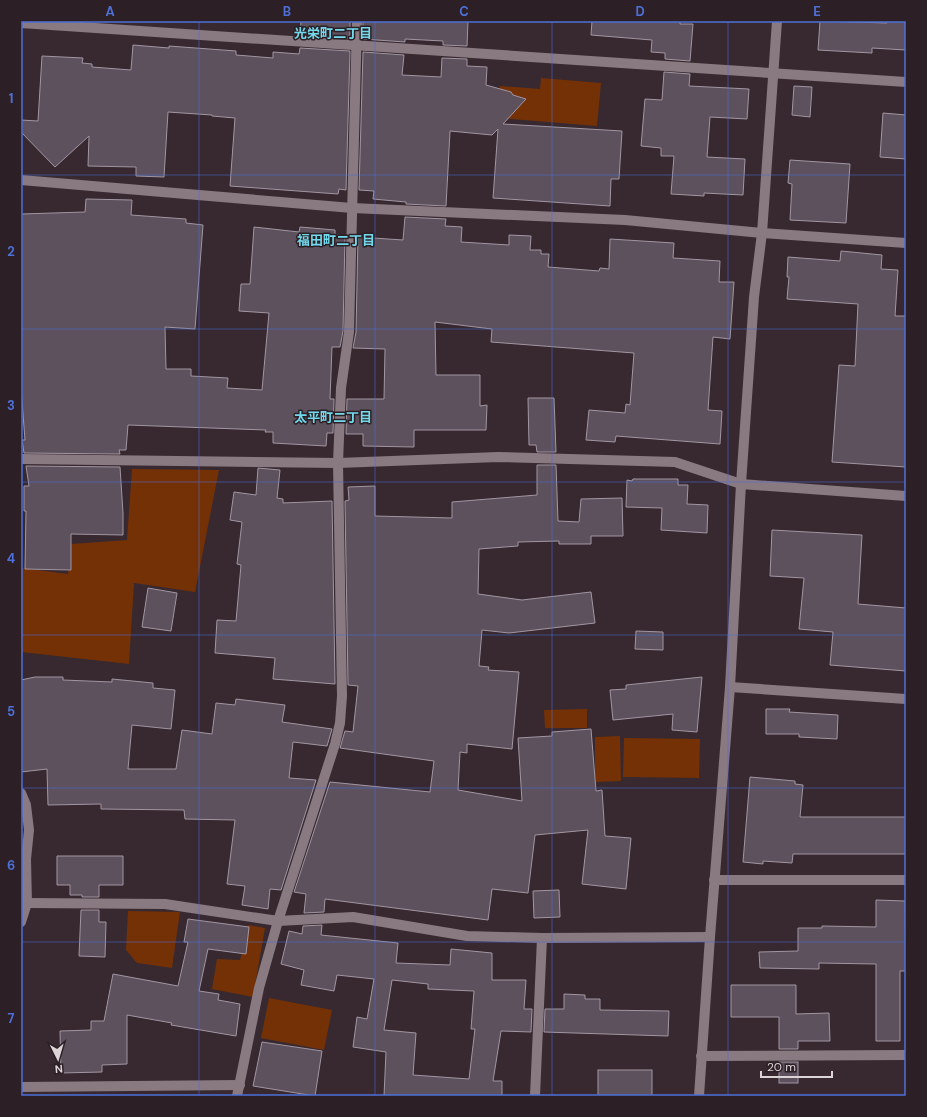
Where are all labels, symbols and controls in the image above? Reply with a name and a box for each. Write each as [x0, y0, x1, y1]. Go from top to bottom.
text: A [105, 3, 115, 20]
text: B [283, 3, 291, 20]
text: C [459, 3, 469, 20]
text: D [635, 3, 645, 20]
text: E [813, 3, 821, 20]
district label: 光栄町二丁目 [294, 25, 372, 42]
text: 1 [9, 90, 13, 107]
district label: 福田町二丁目 [297, 232, 375, 249]
text: 2 [7, 243, 15, 260]
text: 3 [7, 397, 15, 414]
district label: 太平町二丁目 [294, 409, 372, 426]
text: 4 [7, 550, 15, 567]
text: 5 [7, 703, 15, 720]
text: 6 [7, 857, 15, 874]
text: 7 [8, 1010, 15, 1027]
north arrow [38, 1039, 78, 1079]
scale bar [761, 1053, 832, 1079]
text: 20 m [767, 1059, 796, 1075]
text: N [54, 1062, 63, 1076]

